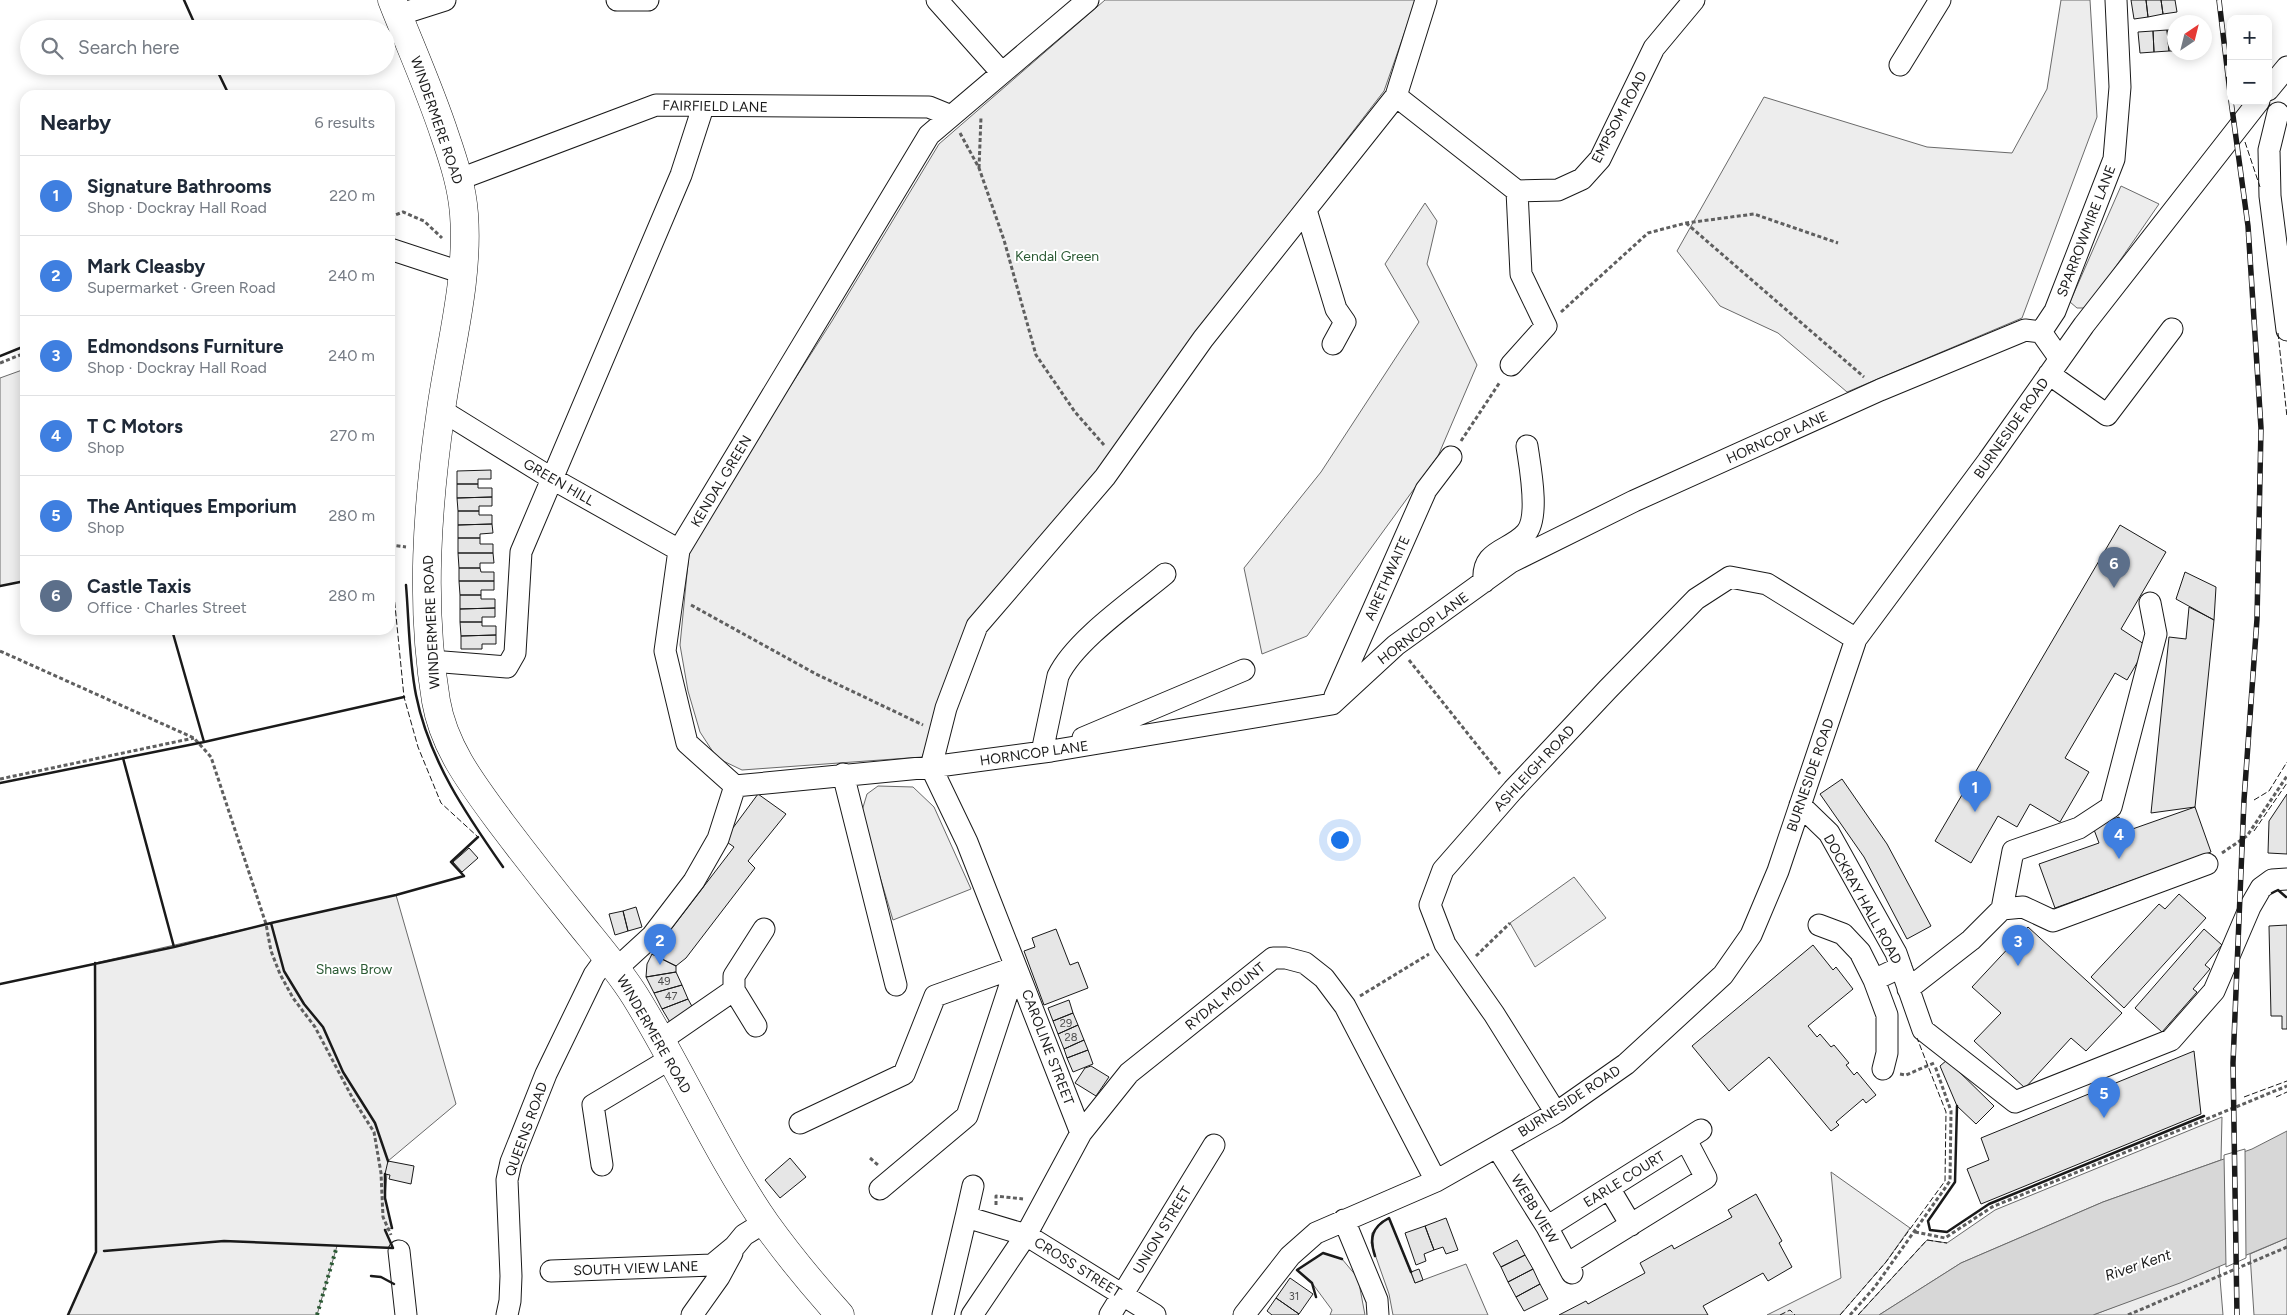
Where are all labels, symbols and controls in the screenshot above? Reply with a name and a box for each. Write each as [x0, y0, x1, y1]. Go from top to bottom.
north arrow [2167, 15, 2212, 60]
map controls [2227, 15, 2272, 105]
button: + [2227, 15, 2272, 60]
search box [20, 20, 395, 75]
icon: search [38, 34, 66, 62]
text: Search here [78, 36, 180, 59]
street label: WINDERMERE ROAD [407, 54, 466, 186]
button: − [2227, 60, 2272, 105]
street label: EMPSOM ROAD [1588, 68, 1651, 166]
street label: FAIRFIELD LANE [662, 97, 768, 116]
text: Nearby [40, 110, 111, 135]
text: 6 results [314, 113, 375, 132]
street label: SPARROWMIRE LANE [2053, 163, 2119, 300]
text: Signature Bathrooms [87, 175, 271, 198]
text: 1 [53, 186, 59, 205]
text: 220 m [329, 186, 375, 205]
text: Shop · Dockray Hall Road [87, 198, 267, 217]
park label: Kendal Green [1015, 248, 1099, 265]
text: Mark Cleasby [87, 255, 205, 278]
text: 2 [51, 266, 61, 285]
text: 240 m [328, 266, 375, 285]
text: Supermarket · Green Road [87, 278, 276, 297]
text: Edmondsons Furniture [87, 335, 284, 358]
text: 3 [52, 346, 60, 365]
text: 240 m [328, 346, 375, 365]
text: Shop · Dockray Hall Road [87, 358, 267, 377]
street label: BURNESIDE ROAD [1970, 375, 2052, 482]
street label: HORNCOP LANE [1724, 407, 1831, 467]
text: T C Motors [87, 415, 183, 438]
text: 4 [51, 426, 61, 445]
text: 270 m [330, 426, 375, 445]
street label: KENDAL GREEN [687, 432, 756, 530]
text: Shop [87, 438, 125, 457]
street label: GREEN HILL [520, 455, 598, 510]
text: The Antiques Emporium [87, 495, 297, 518]
text: 5 [51, 506, 61, 525]
text: 280 m [328, 506, 375, 525]
text: Shop [87, 518, 125, 537]
street label: AIRETHWAITE [1361, 533, 1414, 623]
pin: 6 [2098, 547, 2130, 588]
street label: WINDERMERE ROAD [420, 555, 443, 689]
text: Castle Taxis [87, 575, 191, 598]
text: 6 [51, 586, 61, 605]
text: 280 m [328, 586, 375, 605]
street label: HORNCOP LANE [1375, 589, 1472, 668]
text: Office · Charles Street [87, 598, 247, 617]
street label: BURNESIDE ROAD [1783, 716, 1838, 834]
street label: ASHLEIGH ROAD [1490, 722, 1579, 815]
street label: HORNCOP LANE [979, 737, 1089, 770]
pin: 1 [1959, 771, 1991, 812]
pin: 4 [2103, 818, 2135, 859]
your location [1327, 827, 1353, 853]
street label: DOCKRAY HALL ROAD [1820, 831, 1905, 967]
pin: 2 [644, 924, 676, 965]
pin: 3 [2002, 925, 2034, 966]
street label: RYDAL MOUNT [1182, 959, 1269, 1034]
park label: Shaws Brow [316, 961, 392, 978]
street label: WINDERMERE ROAD [613, 972, 694, 1097]
house number: 49 [657, 975, 671, 988]
street label: CAROLINE STREET [1018, 987, 1077, 1108]
house number: 47 [665, 990, 677, 1003]
house number: 29 [1060, 1017, 1072, 1030]
house number: 28 [1065, 1031, 1078, 1044]
street label: BURNESIDE ROAD [1515, 1062, 1624, 1141]
pin: 5 [2088, 1077, 2120, 1118]
street label: QUEENS ROAD [502, 1080, 551, 1179]
street label: EARLE COURT [1580, 1147, 1668, 1211]
street label: WEBB VIEW [1507, 1172, 1562, 1247]
street label: UNION STREET [1130, 1183, 1195, 1277]
street label: CROSS STREET [1031, 1234, 1125, 1301]
water label: River Kent [2102, 1245, 2174, 1285]
street label: SOUTH VIEW LANE [573, 1258, 699, 1279]
house number: 31 [1289, 1290, 1299, 1303]

